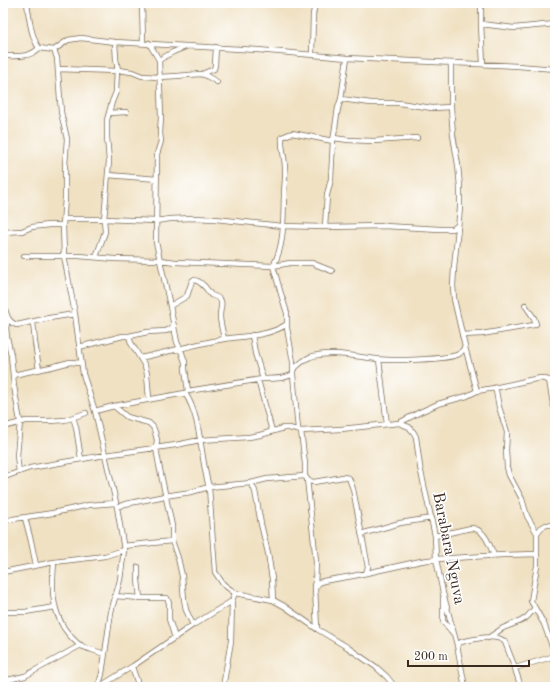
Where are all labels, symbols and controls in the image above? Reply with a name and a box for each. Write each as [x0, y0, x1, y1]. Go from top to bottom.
street label: Barabara Nguva [429, 491, 467, 606]
scale bar [408, 642, 529, 668]
text: 200 m [414, 651, 448, 663]

